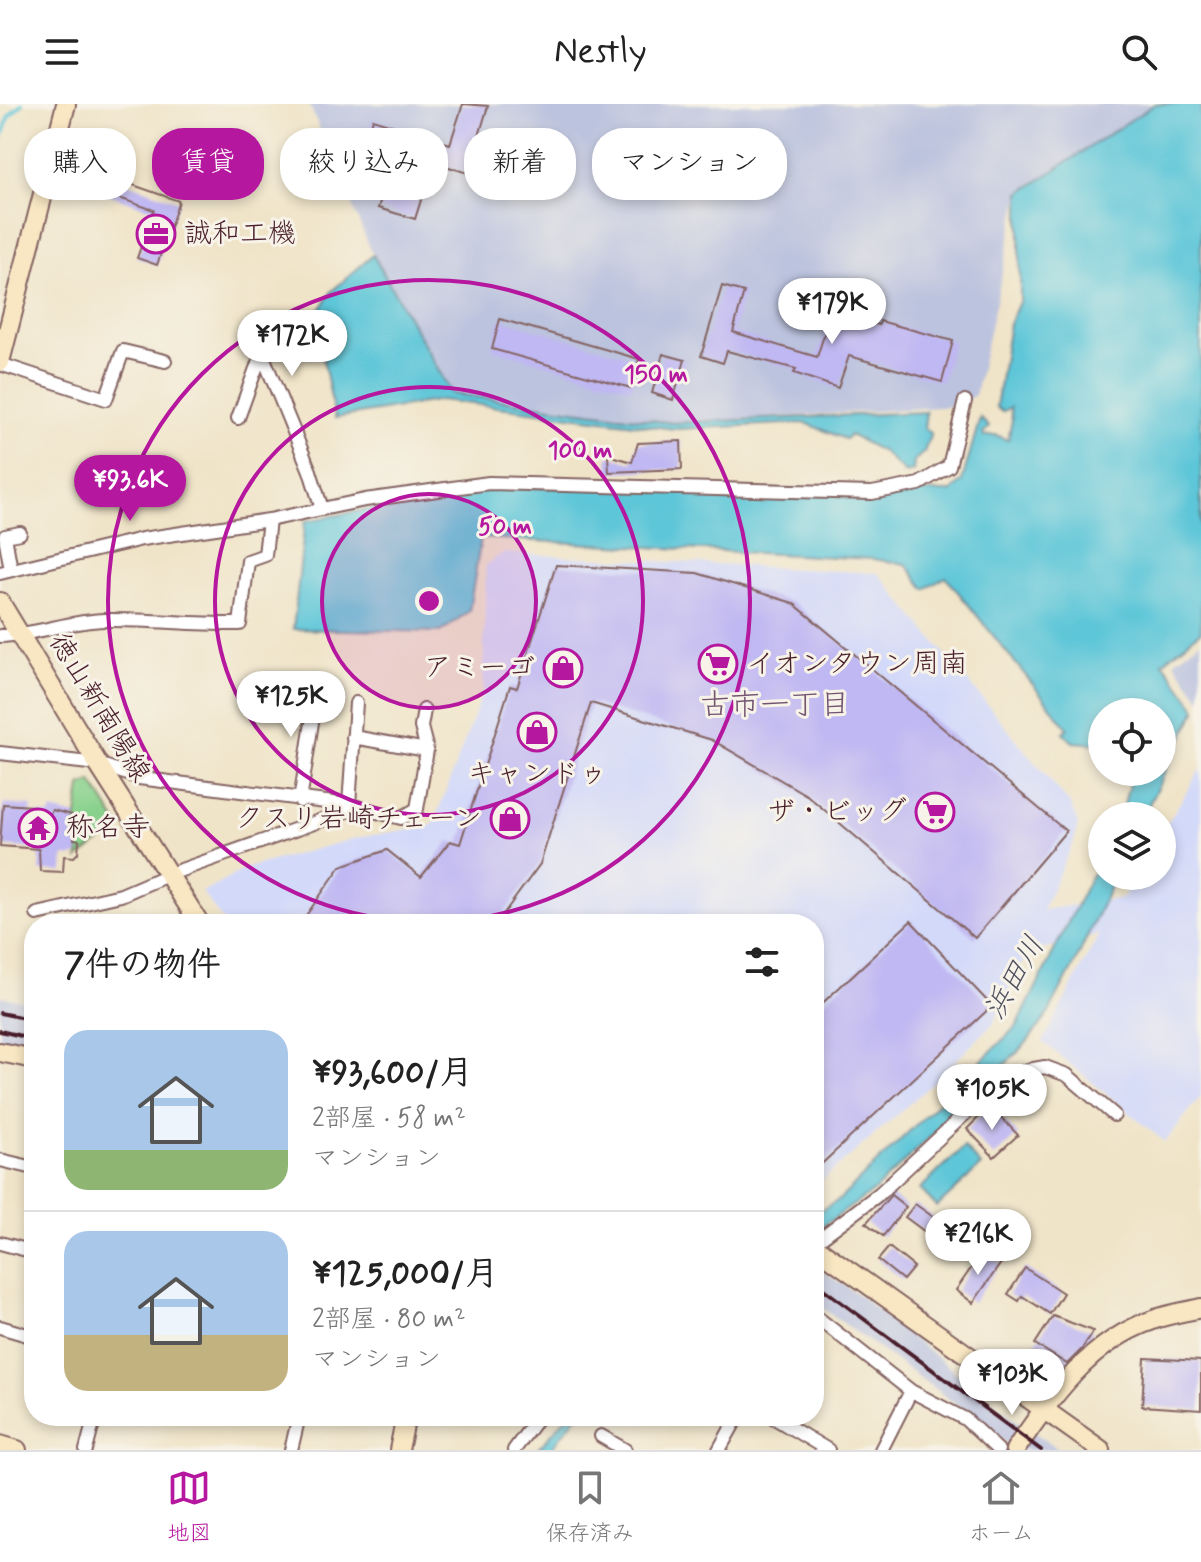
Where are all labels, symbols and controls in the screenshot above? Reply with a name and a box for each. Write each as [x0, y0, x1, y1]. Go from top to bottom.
text: Nestly [554, 29, 647, 76]
icon: menu [40, 30, 84, 74]
icon: search [1117, 30, 1161, 74]
chip: 購入 [24, 128, 136, 200]
chip: 賃貸 [152, 128, 264, 200]
chip: 絞り込み [280, 128, 448, 200]
chip: 新着 [464, 128, 576, 200]
chip: マンション [592, 128, 787, 200]
office icon: 誠和工機 [135, 213, 177, 255]
place label: 誠和工機 [184, 216, 296, 253]
pin: ¥179K [776, 278, 888, 346]
text: ¥179K [796, 287, 868, 321]
pin: ¥172K [236, 310, 348, 378]
text: ¥172K [255, 319, 329, 353]
text: 150 m [624, 360, 688, 391]
text: 100 m [548, 436, 612, 467]
pin: ¥93.6K [65, 455, 195, 523]
text: ¥93.6K [92, 464, 168, 498]
text: 50 m [478, 512, 532, 543]
centre of rings [415, 587, 443, 615]
street label: 徳山新南陽線 [40, 626, 158, 790]
supermarket icon: イオンタウン周南 [697, 643, 739, 685]
place label: イオンタウン周南 [746, 646, 968, 683]
shop icon: アミーゴ [542, 647, 584, 689]
place label: アミーゴ [424, 650, 535, 687]
pin: ¥125K [235, 671, 347, 739]
text: ¥125K [254, 680, 328, 714]
district label: 古市一丁目 [700, 686, 850, 725]
map controls [1088, 698, 1176, 890]
button: locate [1088, 698, 1176, 786]
shop icon: キャンドゥ [516, 711, 558, 753]
place label: キャンドゥ [467, 756, 607, 793]
supermarket icon: ザ・ビッグ [914, 791, 956, 833]
place label: ザ・ビッグ [767, 794, 907, 831]
shop icon: クスリ岩崎チェーン [489, 798, 531, 840]
place label: クスリ岩崎チェーン [235, 801, 482, 838]
button: layers [1088, 802, 1176, 890]
temple icon: 称名寺 [17, 807, 59, 849]
place label: 称名寺 [66, 810, 150, 847]
water label: 浜田川 [976, 929, 1054, 1027]
icon: filters [740, 940, 784, 984]
text: 7件の物件 [64, 943, 221, 988]
text: ¥93,600/月 [312, 1051, 473, 1096]
icon: home [128, 1062, 224, 1158]
pin: ¥105K [936, 1064, 1048, 1132]
text: ¥105K [955, 1073, 1029, 1107]
text: 2部屋 · 58 m² [312, 1102, 466, 1136]
text: マンション [312, 1142, 441, 1176]
pin: ¥216K [922, 1209, 1034, 1277]
text: ¥216K [943, 1218, 1013, 1252]
text: ¥125,000/月 [312, 1252, 499, 1297]
icon: home [128, 1263, 224, 1359]
text: 2部屋 · 80 m² [312, 1303, 466, 1337]
text: マンション [312, 1343, 441, 1377]
pin: ¥103K [956, 1349, 1068, 1417]
text: ¥103K [977, 1358, 1047, 1392]
tab: 地図 [167, 1466, 211, 1548]
tab: 保存済み [546, 1466, 634, 1548]
tab: ホーム [969, 1466, 1034, 1548]

